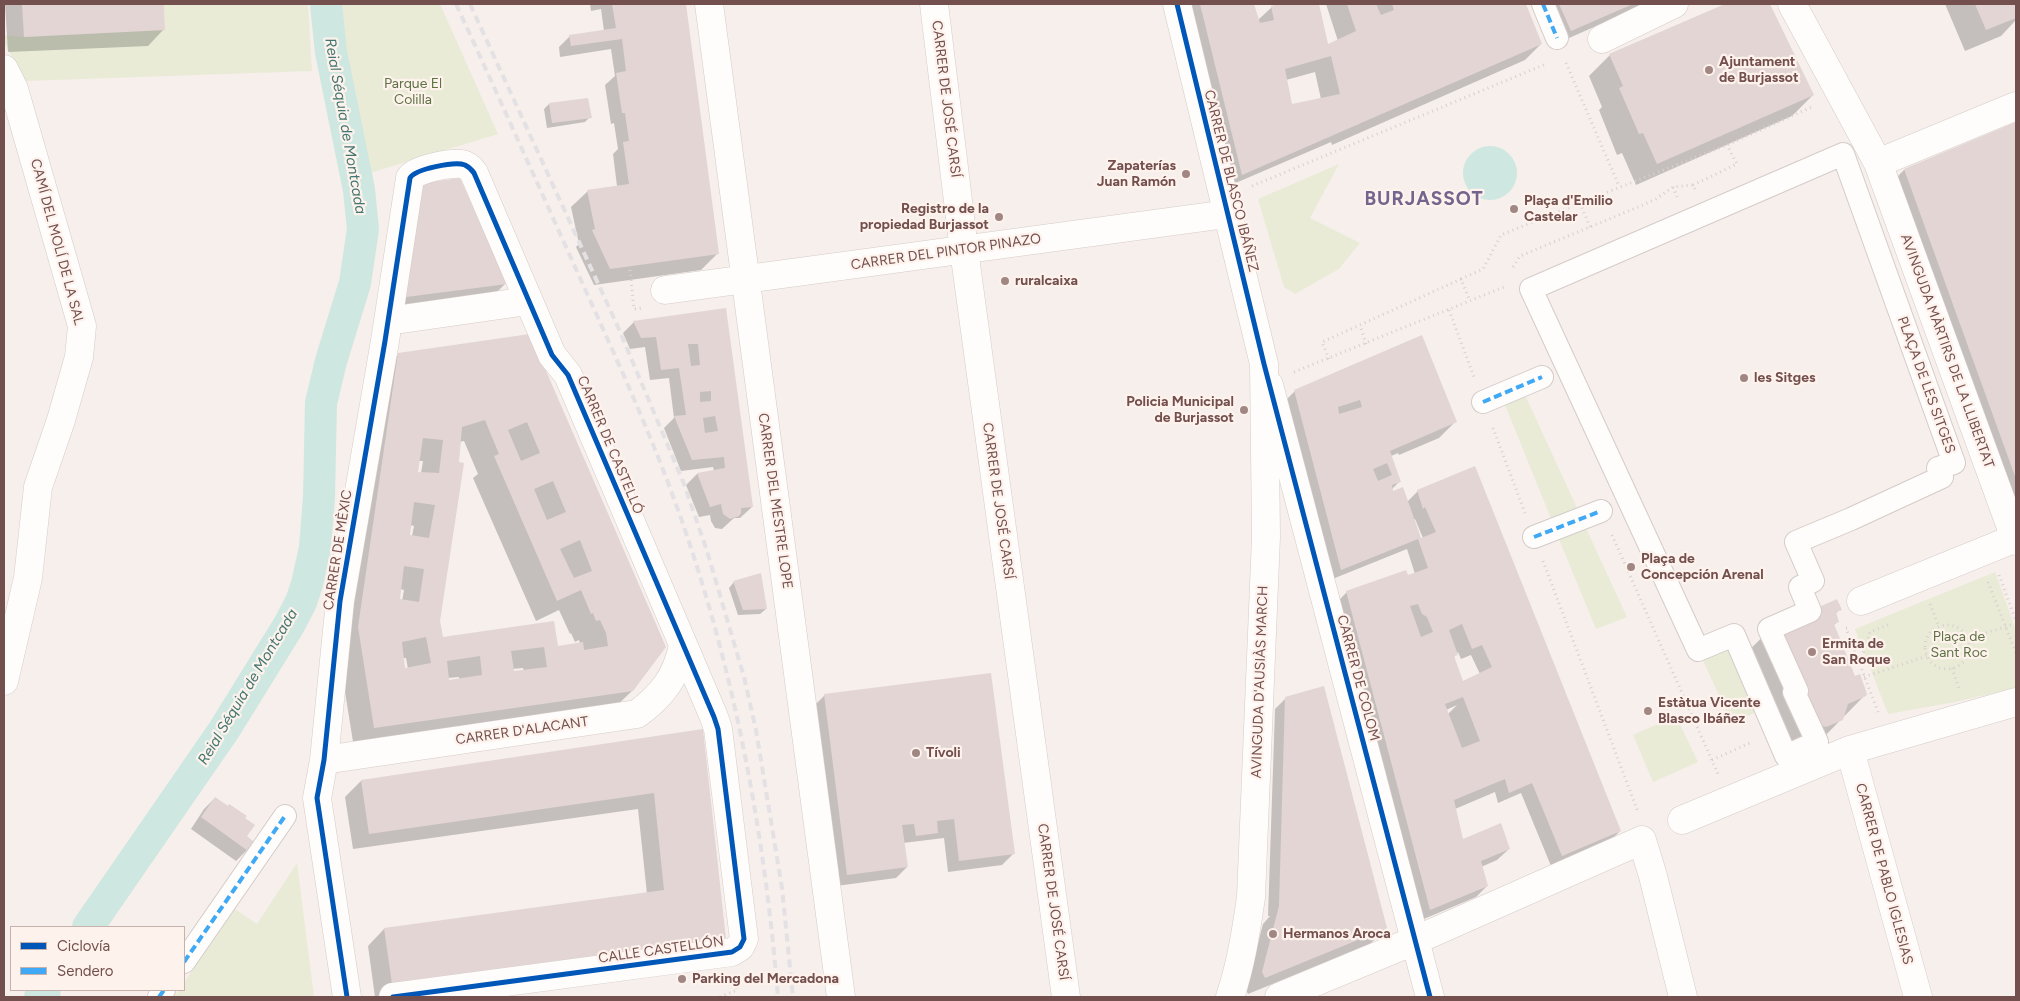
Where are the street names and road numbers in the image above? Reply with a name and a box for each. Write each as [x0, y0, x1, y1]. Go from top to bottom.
street label: CARRER DE JOSÉ CARSÍ [928, 20, 964, 178]
street label: CARRER DE BLASCO IBÁÑEZ [1200, 88, 1262, 274]
street label: CAMÍ DEL MOLÍ DE LA SAL [27, 157, 87, 327]
street label: CARRER DEL PINTOR PINAZO [850, 230, 1042, 274]
street label: AVINGUDA MÀRTIRS DE LA LLIBERTAT [1897, 232, 1997, 470]
street label: PLAÇA DE LES SITGES [1893, 314, 1959, 456]
street label: CARRER DE CASTELLÓ [573, 373, 647, 517]
street label: CARRER DEL MESTRE LOPE [754, 412, 796, 590]
street label: CARRER DE JOSÉ CARSÍ [979, 422, 1017, 580]
street label: CARRER DE MÈXIC [320, 489, 356, 611]
street label: AVINGUDA D'AUSIÀS MARCH [1248, 585, 1272, 779]
street label: CARRER DE COLOM [1333, 613, 1383, 743]
street label: CARRER D'ALACANT [454, 713, 590, 749]
street label: CARRER DE PABLO IGLESIAS [1852, 782, 1916, 966]
street label: CARRER DE JOSÉ CARSÍ [1034, 823, 1072, 981]
street label: CALLE CASTELLÓN [597, 933, 725, 967]

